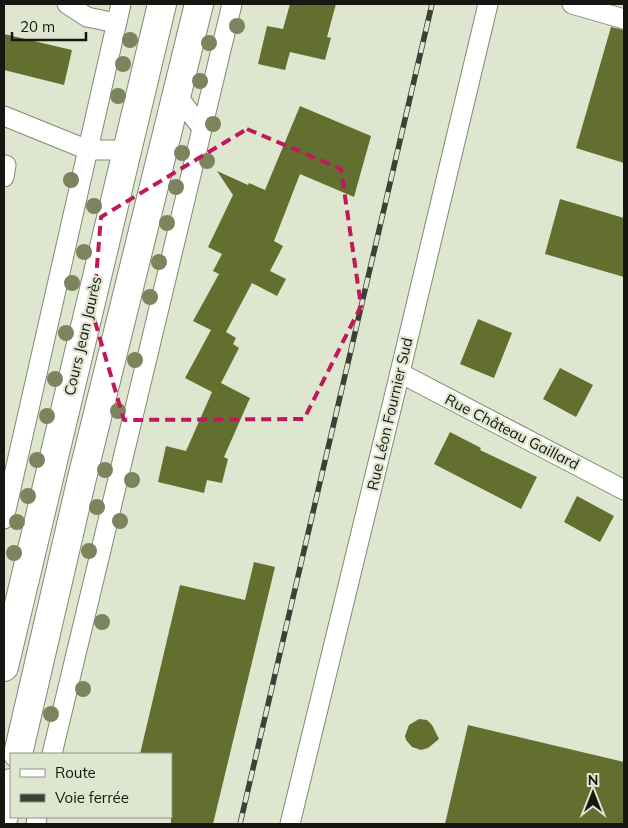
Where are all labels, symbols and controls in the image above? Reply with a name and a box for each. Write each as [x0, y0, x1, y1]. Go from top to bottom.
scale bar [12, 10, 86, 42]
text: 20 m [20, 17, 55, 36]
street label: Cours Jean Jaurès [60, 274, 105, 397]
street label: Rue Léon Fournier Sud [363, 336, 416, 492]
street label: Rue Château Gaillard [442, 389, 583, 474]
legend [10, 753, 172, 818]
text: Route [55, 763, 96, 782]
north arrow [568, 768, 618, 818]
text: N [588, 771, 598, 789]
text: Voie ferrée [55, 788, 129, 807]

